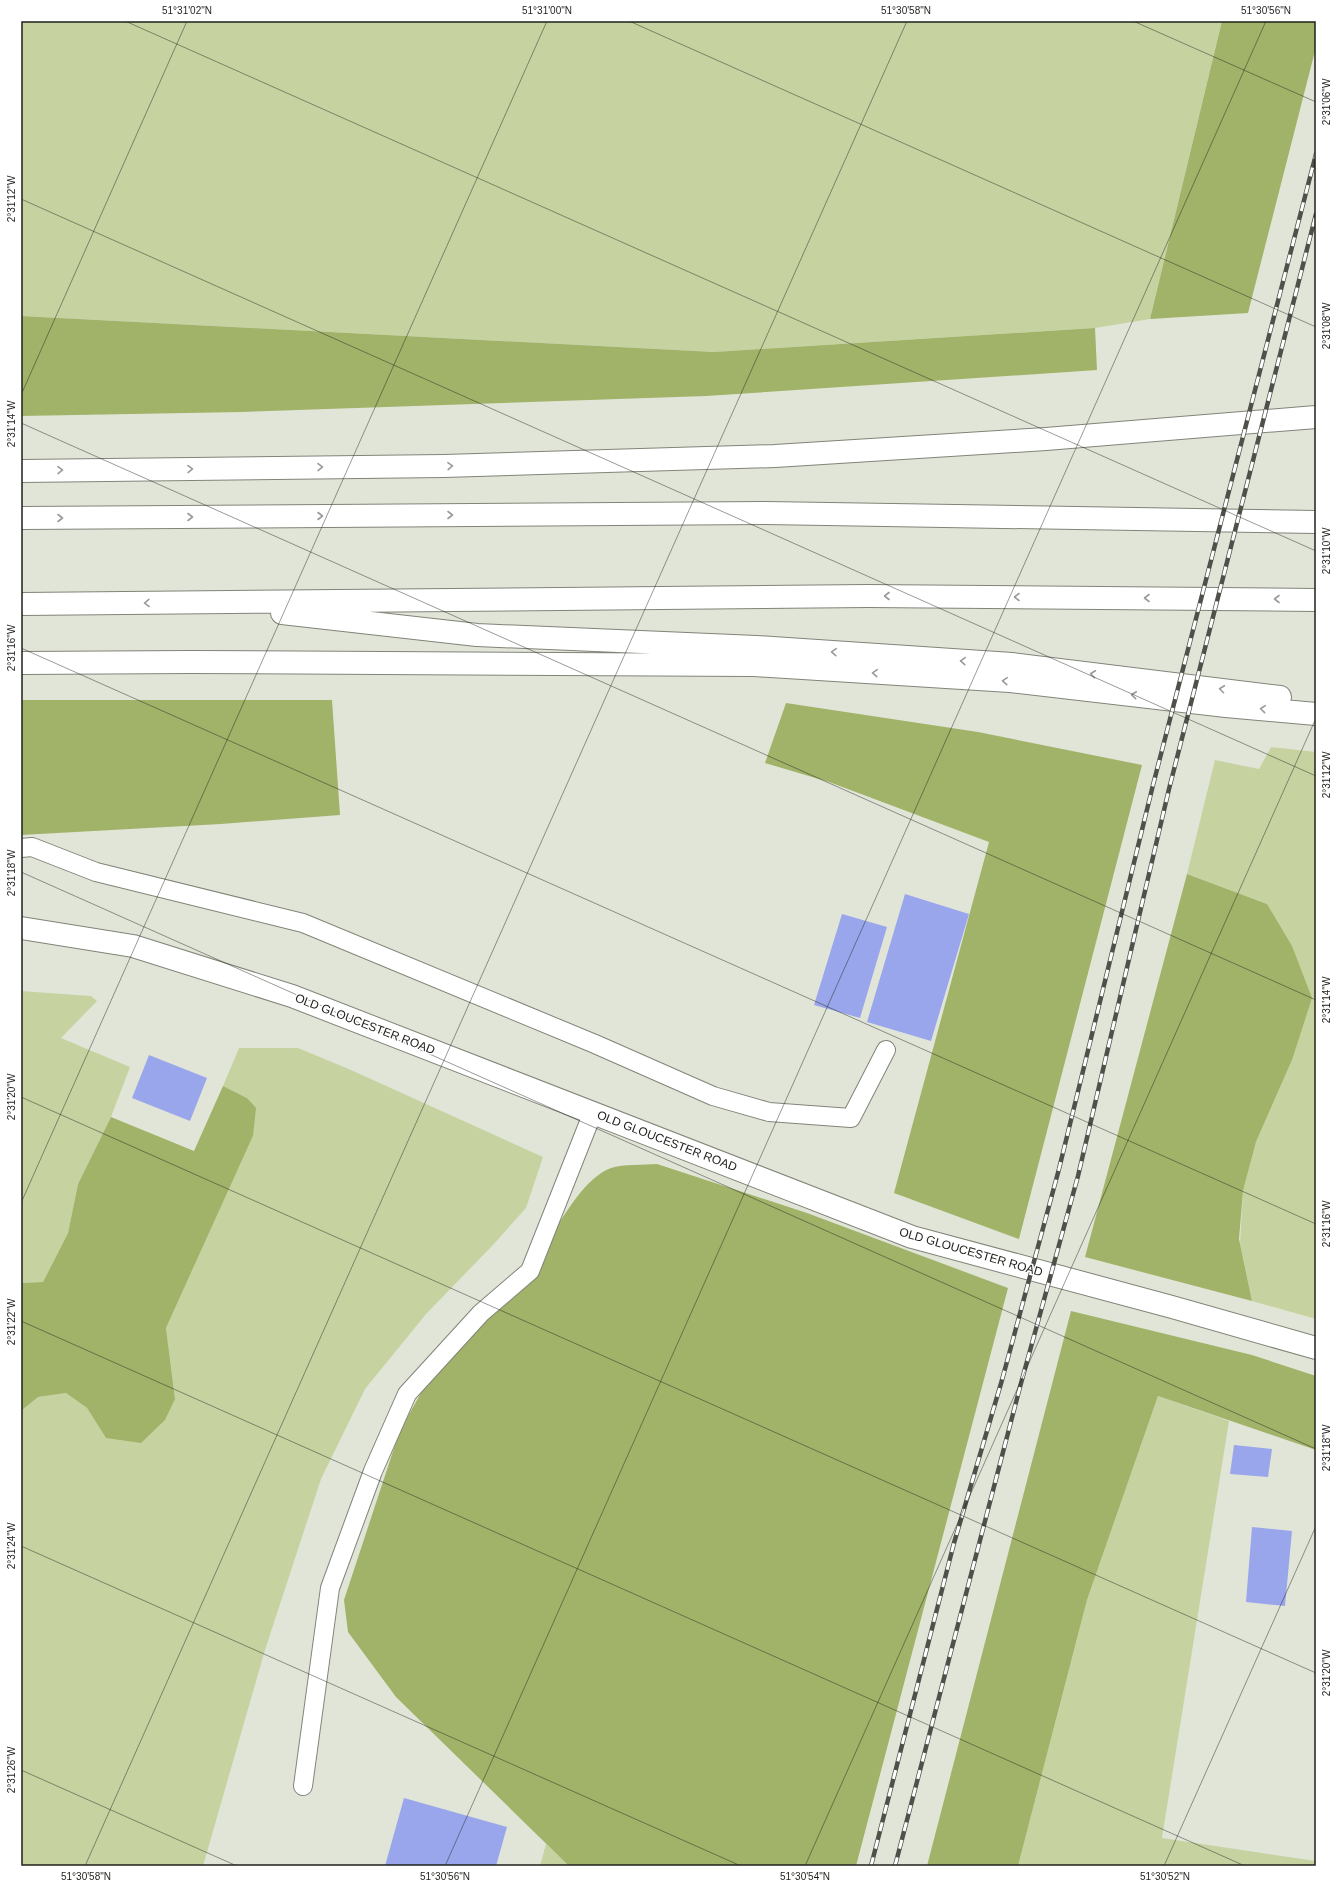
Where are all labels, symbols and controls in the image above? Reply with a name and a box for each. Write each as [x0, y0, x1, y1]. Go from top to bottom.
text: 51°31'02"N [162, 5, 212, 16]
text: 51°31'00"N [522, 5, 572, 16]
text: 51°30'58"N [881, 5, 931, 16]
text: 51°30'56"N [1241, 5, 1291, 16]
text: 2°31'06"W [1321, 78, 1332, 125]
text: 2°31'12"W [6, 175, 17, 222]
text: 2°31'08"W [1321, 302, 1332, 349]
text: 2°31'14"W [6, 400, 17, 447]
one-way arrow [447, 461, 453, 470]
one-way arrow [317, 463, 323, 471]
one-way arrow [187, 465, 193, 473]
one-way arrow [57, 466, 63, 474]
one-way arrow [447, 511, 453, 519]
one-way arrow [317, 512, 323, 520]
one-way arrow [187, 513, 193, 521]
one-way arrow [57, 514, 63, 522]
text: 2°31'10"W [1321, 527, 1332, 574]
one-way arrow [884, 592, 890, 600]
one-way arrow [1014, 593, 1020, 601]
one-way arrow [1144, 594, 1150, 602]
one-way arrow [1274, 595, 1280, 603]
one-way arrow [144, 599, 150, 607]
text: 2°31'16"W [6, 624, 17, 671]
one-way arrow [831, 648, 837, 657]
one-way arrow [960, 657, 966, 666]
one-way arrow [872, 668, 878, 677]
one-way arrow [1090, 669, 1096, 678]
one-way arrow [1002, 677, 1008, 686]
one-way arrow [1219, 684, 1225, 693]
one-way arrow [1131, 691, 1137, 700]
one-way arrow [1260, 705, 1266, 714]
text: 2°31'12"W [1321, 751, 1332, 798]
text: 2°31'18"W [6, 849, 17, 896]
text: 2°31'14"W [1321, 976, 1332, 1023]
street label: OLD GLOUCESTER ROAD [293, 991, 437, 1057]
text: 2°31'20"W [6, 1073, 17, 1120]
street label: OLD GLOUCESTER ROAD [595, 1108, 739, 1174]
text: 2°31'16"W [1321, 1200, 1332, 1247]
street label: OLD GLOUCESTER ROAD [898, 1225, 1045, 1279]
text: 2°31'22"W [6, 1298, 17, 1345]
text: 2°31'18"W [1321, 1424, 1332, 1471]
text: 2°31'24"W [6, 1522, 17, 1569]
text: 2°31'20"W [1321, 1649, 1332, 1696]
text: 2°31'26"W [6, 1746, 17, 1793]
text: 51°30'58"N [61, 1871, 111, 1882]
text: 51°30'56"N [420, 1871, 470, 1882]
text: 51°30'54"N [780, 1871, 830, 1882]
text: 51°30'52"N [1140, 1871, 1190, 1882]

